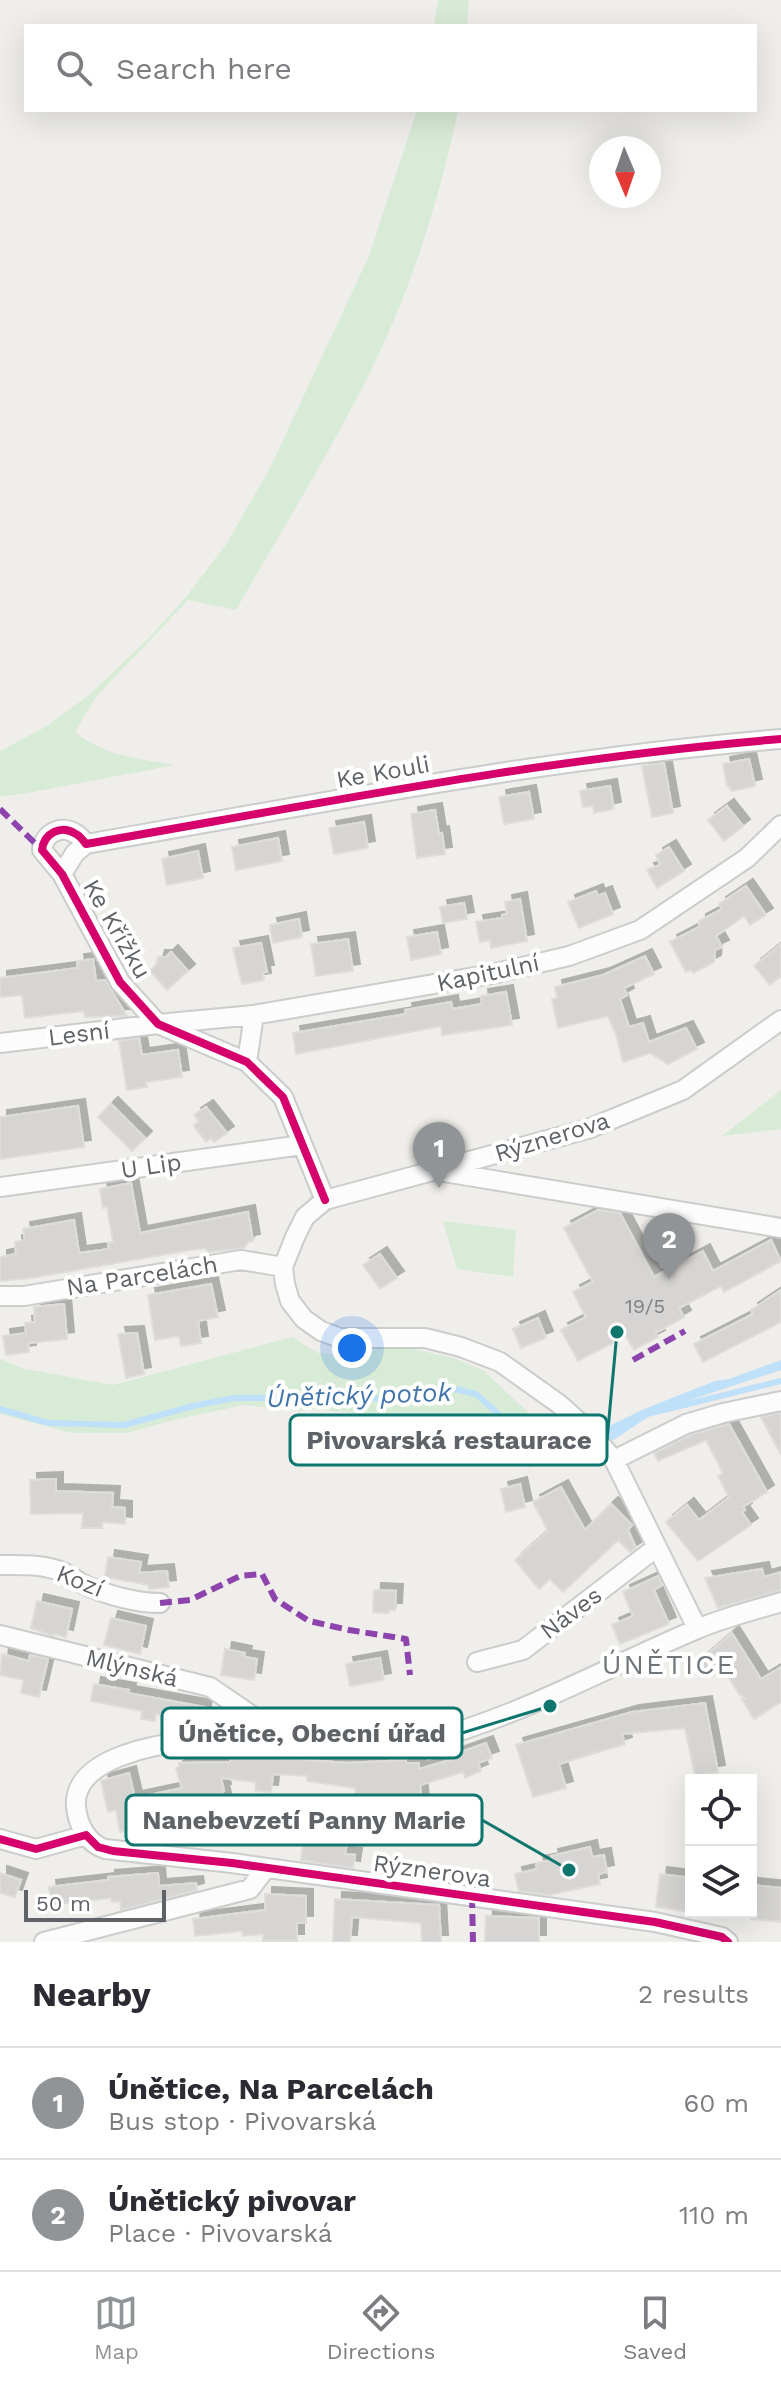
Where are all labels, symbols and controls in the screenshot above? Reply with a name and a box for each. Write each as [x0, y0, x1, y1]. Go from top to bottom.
search box [24, 24, 757, 112]
icon: search [52, 46, 96, 90]
text: Search here [116, 51, 292, 86]
north arrow [589, 136, 661, 208]
street label: Ke Kouli [334, 750, 432, 794]
street label: Ke Křížku [77, 874, 157, 984]
street label: Kapitulní [434, 949, 542, 997]
street label: Lesní [47, 1016, 111, 1052]
street label: Rýznerova [491, 1106, 613, 1168]
pin: 1 [413, 1122, 465, 1188]
street label: U Lip [119, 1148, 183, 1184]
pin: 2 [643, 1213, 695, 1279]
street label: Na Parcelách [64, 1250, 220, 1302]
house number: 19/5 [625, 1294, 665, 1318]
your location [332, 1328, 372, 1368]
water label: Únětický potok [266, 1377, 453, 1413]
callout: Pivovarská restaurace [290, 1415, 607, 1465]
text: Pivovarská restaurace [306, 1425, 592, 1455]
street label: Kozí [52, 1559, 108, 1603]
street label: Náves [535, 1581, 607, 1645]
street label: Mlýnská [83, 1643, 181, 1693]
district label: ÚNĚTICE [602, 1648, 736, 1681]
callout: Únětice, Obecní úřad [162, 1708, 462, 1758]
text: Únětice, Obecní úřad [178, 1718, 446, 1748]
map controls [685, 1774, 757, 1918]
button: locate [685, 1774, 757, 1846]
callout: Nanebevzetí Panny Marie [126, 1795, 482, 1845]
text: Nanebevzetí Panny Marie [142, 1805, 466, 1835]
button: layers [685, 1846, 757, 1918]
street label: Rýznerova [371, 1849, 493, 1893]
scale bar [24, 1886, 166, 1922]
text: 50 m [36, 1891, 91, 1916]
text: Nearby [32, 1974, 151, 2014]
text: 2 results [638, 1979, 749, 2009]
text: Únětice, Na Parcelách [108, 2071, 434, 2106]
text: 1 [52, 2088, 64, 2118]
text: 60 m [683, 2088, 749, 2118]
text: Bus stop · Pivovarská [108, 2106, 376, 2136]
text: Únětický pivovar [108, 2183, 356, 2218]
text: 2 [50, 2200, 66, 2230]
text: 110 m [679, 2200, 749, 2230]
text: Place · Pivovarská [108, 2218, 332, 2248]
tab: Map [94, 2291, 139, 2364]
tab: Directions [327, 2291, 435, 2364]
tab: Saved [623, 2291, 687, 2364]

